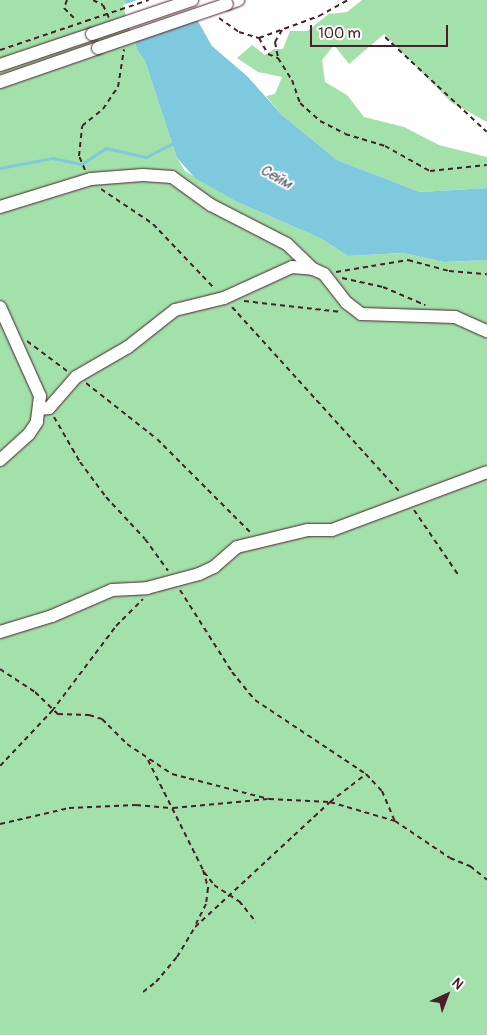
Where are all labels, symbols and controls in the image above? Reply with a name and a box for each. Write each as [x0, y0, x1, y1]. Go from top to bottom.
scale bar [312, 15, 450, 47]
text: 100 m [318, 24, 361, 43]
water label: Сейм [257, 161, 295, 193]
north arrow [422, 970, 472, 1020]
text: N [448, 974, 467, 993]

